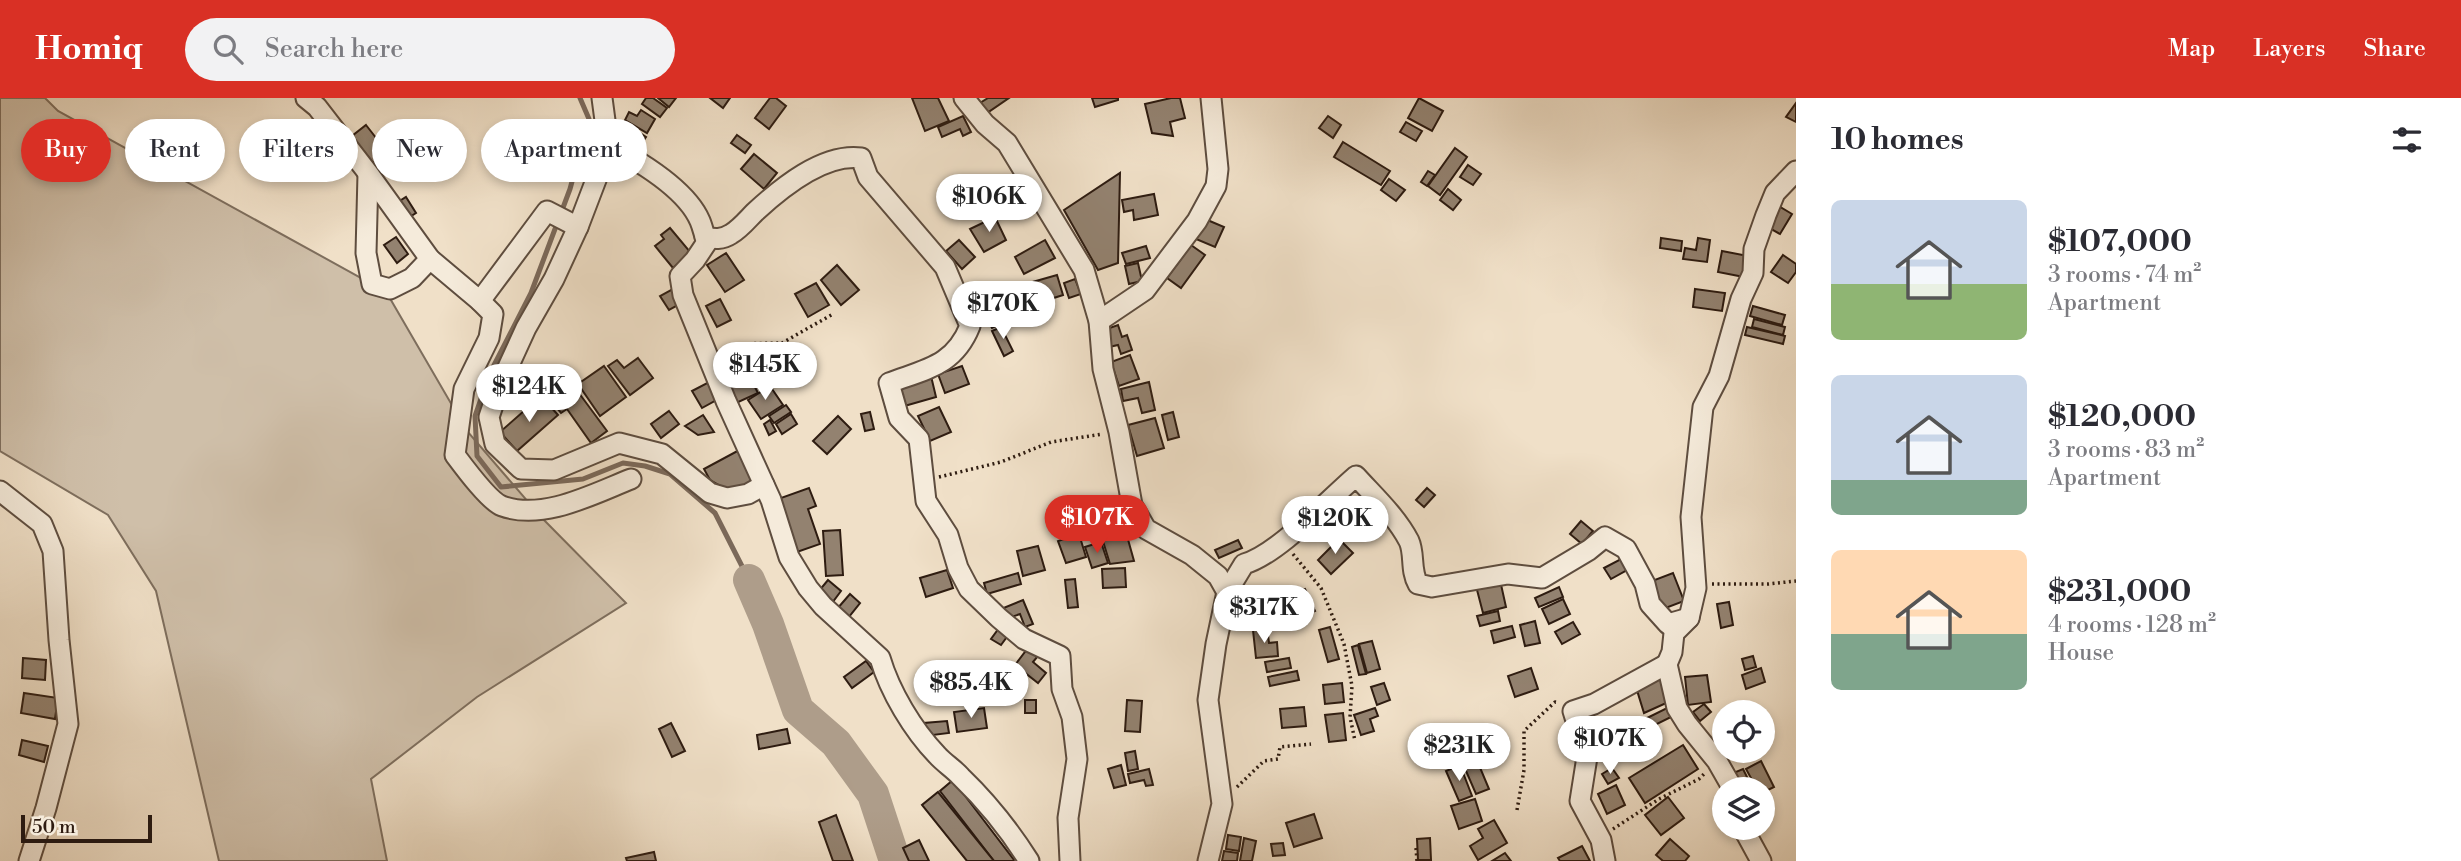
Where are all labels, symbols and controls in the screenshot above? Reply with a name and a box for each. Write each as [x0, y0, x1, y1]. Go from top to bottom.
search box [185, 18, 675, 81]
text: Homiq [35, 29, 143, 70]
icon: search [209, 30, 247, 68]
text: Search here [265, 33, 403, 65]
text: Map [2168, 34, 2215, 64]
text: Layers [2253, 34, 2325, 64]
text: Share [2363, 34, 2426, 64]
chip: Buy [21, 119, 111, 182]
chip: Rent [125, 119, 225, 182]
chip: Filters [239, 119, 358, 182]
chip: New [372, 119, 467, 182]
chip: Apartment [481, 119, 647, 182]
text: 10 homes [1831, 121, 1964, 159]
icon: filters [2388, 121, 2426, 159]
pin: $106K [940, 174, 1038, 234]
text: $106K [952, 183, 1026, 211]
text: $107,000 [2048, 223, 2192, 261]
icon: home [1887, 228, 1971, 312]
text: 3 rooms · 74 m² [2048, 261, 2201, 289]
pin: $170K [954, 282, 1052, 341]
text: Apartment [2048, 289, 2161, 317]
text: $170K [967, 290, 1039, 318]
pin: $145K [716, 342, 814, 402]
text: $145K [729, 351, 801, 379]
pin: $124K [480, 364, 578, 424]
text: $124K [492, 373, 566, 401]
text: $120,000 [2048, 398, 2196, 436]
icon: home [1887, 403, 1971, 487]
text: 3 rooms · 83 m² [2048, 436, 2204, 464]
text: Apartment [2048, 464, 2161, 492]
pin: $107K [1048, 496, 1146, 555]
pin: $120K [1286, 496, 1384, 556]
text: $107K [1061, 504, 1133, 532]
text: $120K [1298, 505, 1372, 533]
text: $231,000 [2048, 573, 2191, 611]
icon: home [1887, 578, 1971, 662]
pin: $317K [1215, 586, 1313, 645]
text: $317K [1230, 594, 1298, 622]
text: 4 rooms · 128 m² [2048, 611, 2216, 639]
text: House [2048, 639, 2114, 667]
pin: $85.4K [914, 660, 1028, 720]
text: $85.4K [930, 669, 1012, 697]
map controls [1712, 700, 1775, 840]
button: locate [1712, 700, 1775, 763]
pin: $107K [1561, 716, 1659, 776]
pin: $231K [1410, 724, 1508, 783]
text: $107K [1574, 725, 1646, 753]
text: $231K [1423, 732, 1495, 760]
button: layers [1712, 777, 1775, 840]
scale bar [21, 812, 152, 844]
text: 50 m [32, 815, 76, 839]

